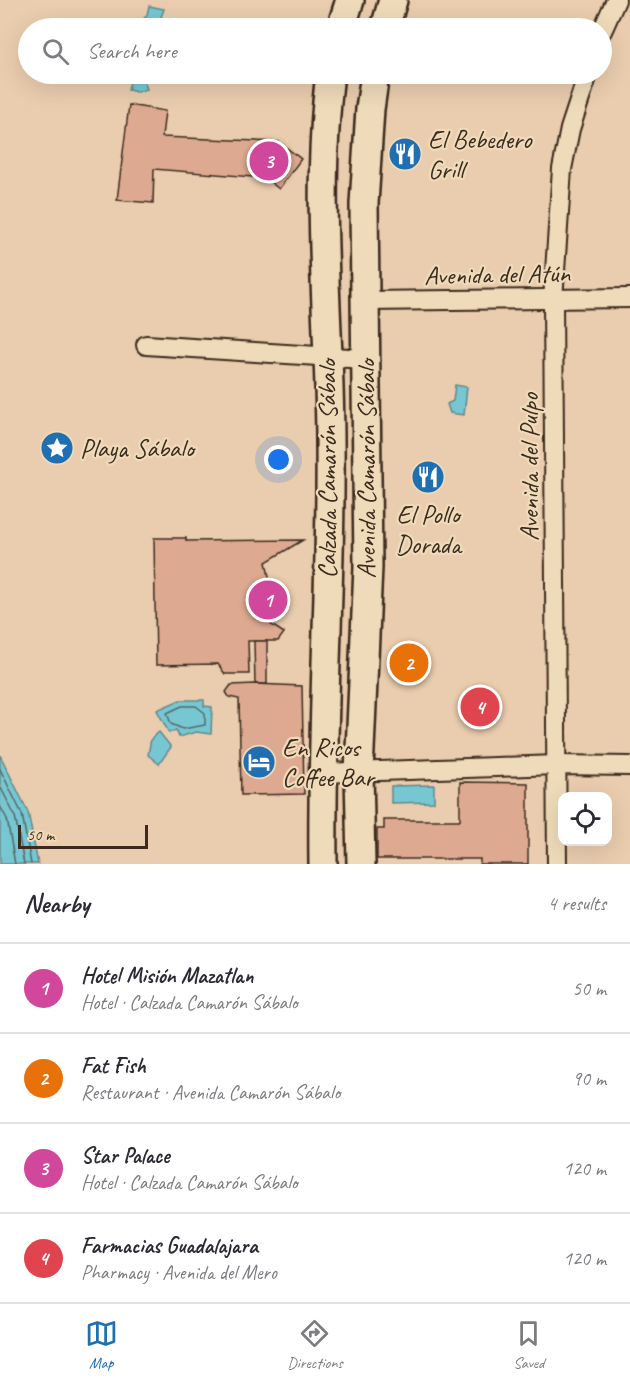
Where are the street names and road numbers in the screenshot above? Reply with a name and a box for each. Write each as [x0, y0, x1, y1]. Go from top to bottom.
street label: Avenida del Atún [424, 257, 572, 292]
street label: Calzada Camarón Sábalo [311, 357, 344, 578]
street label: Avenida Camarón Sábalo [350, 357, 383, 578]
street label: Avenida del Pulpo [513, 391, 546, 541]

